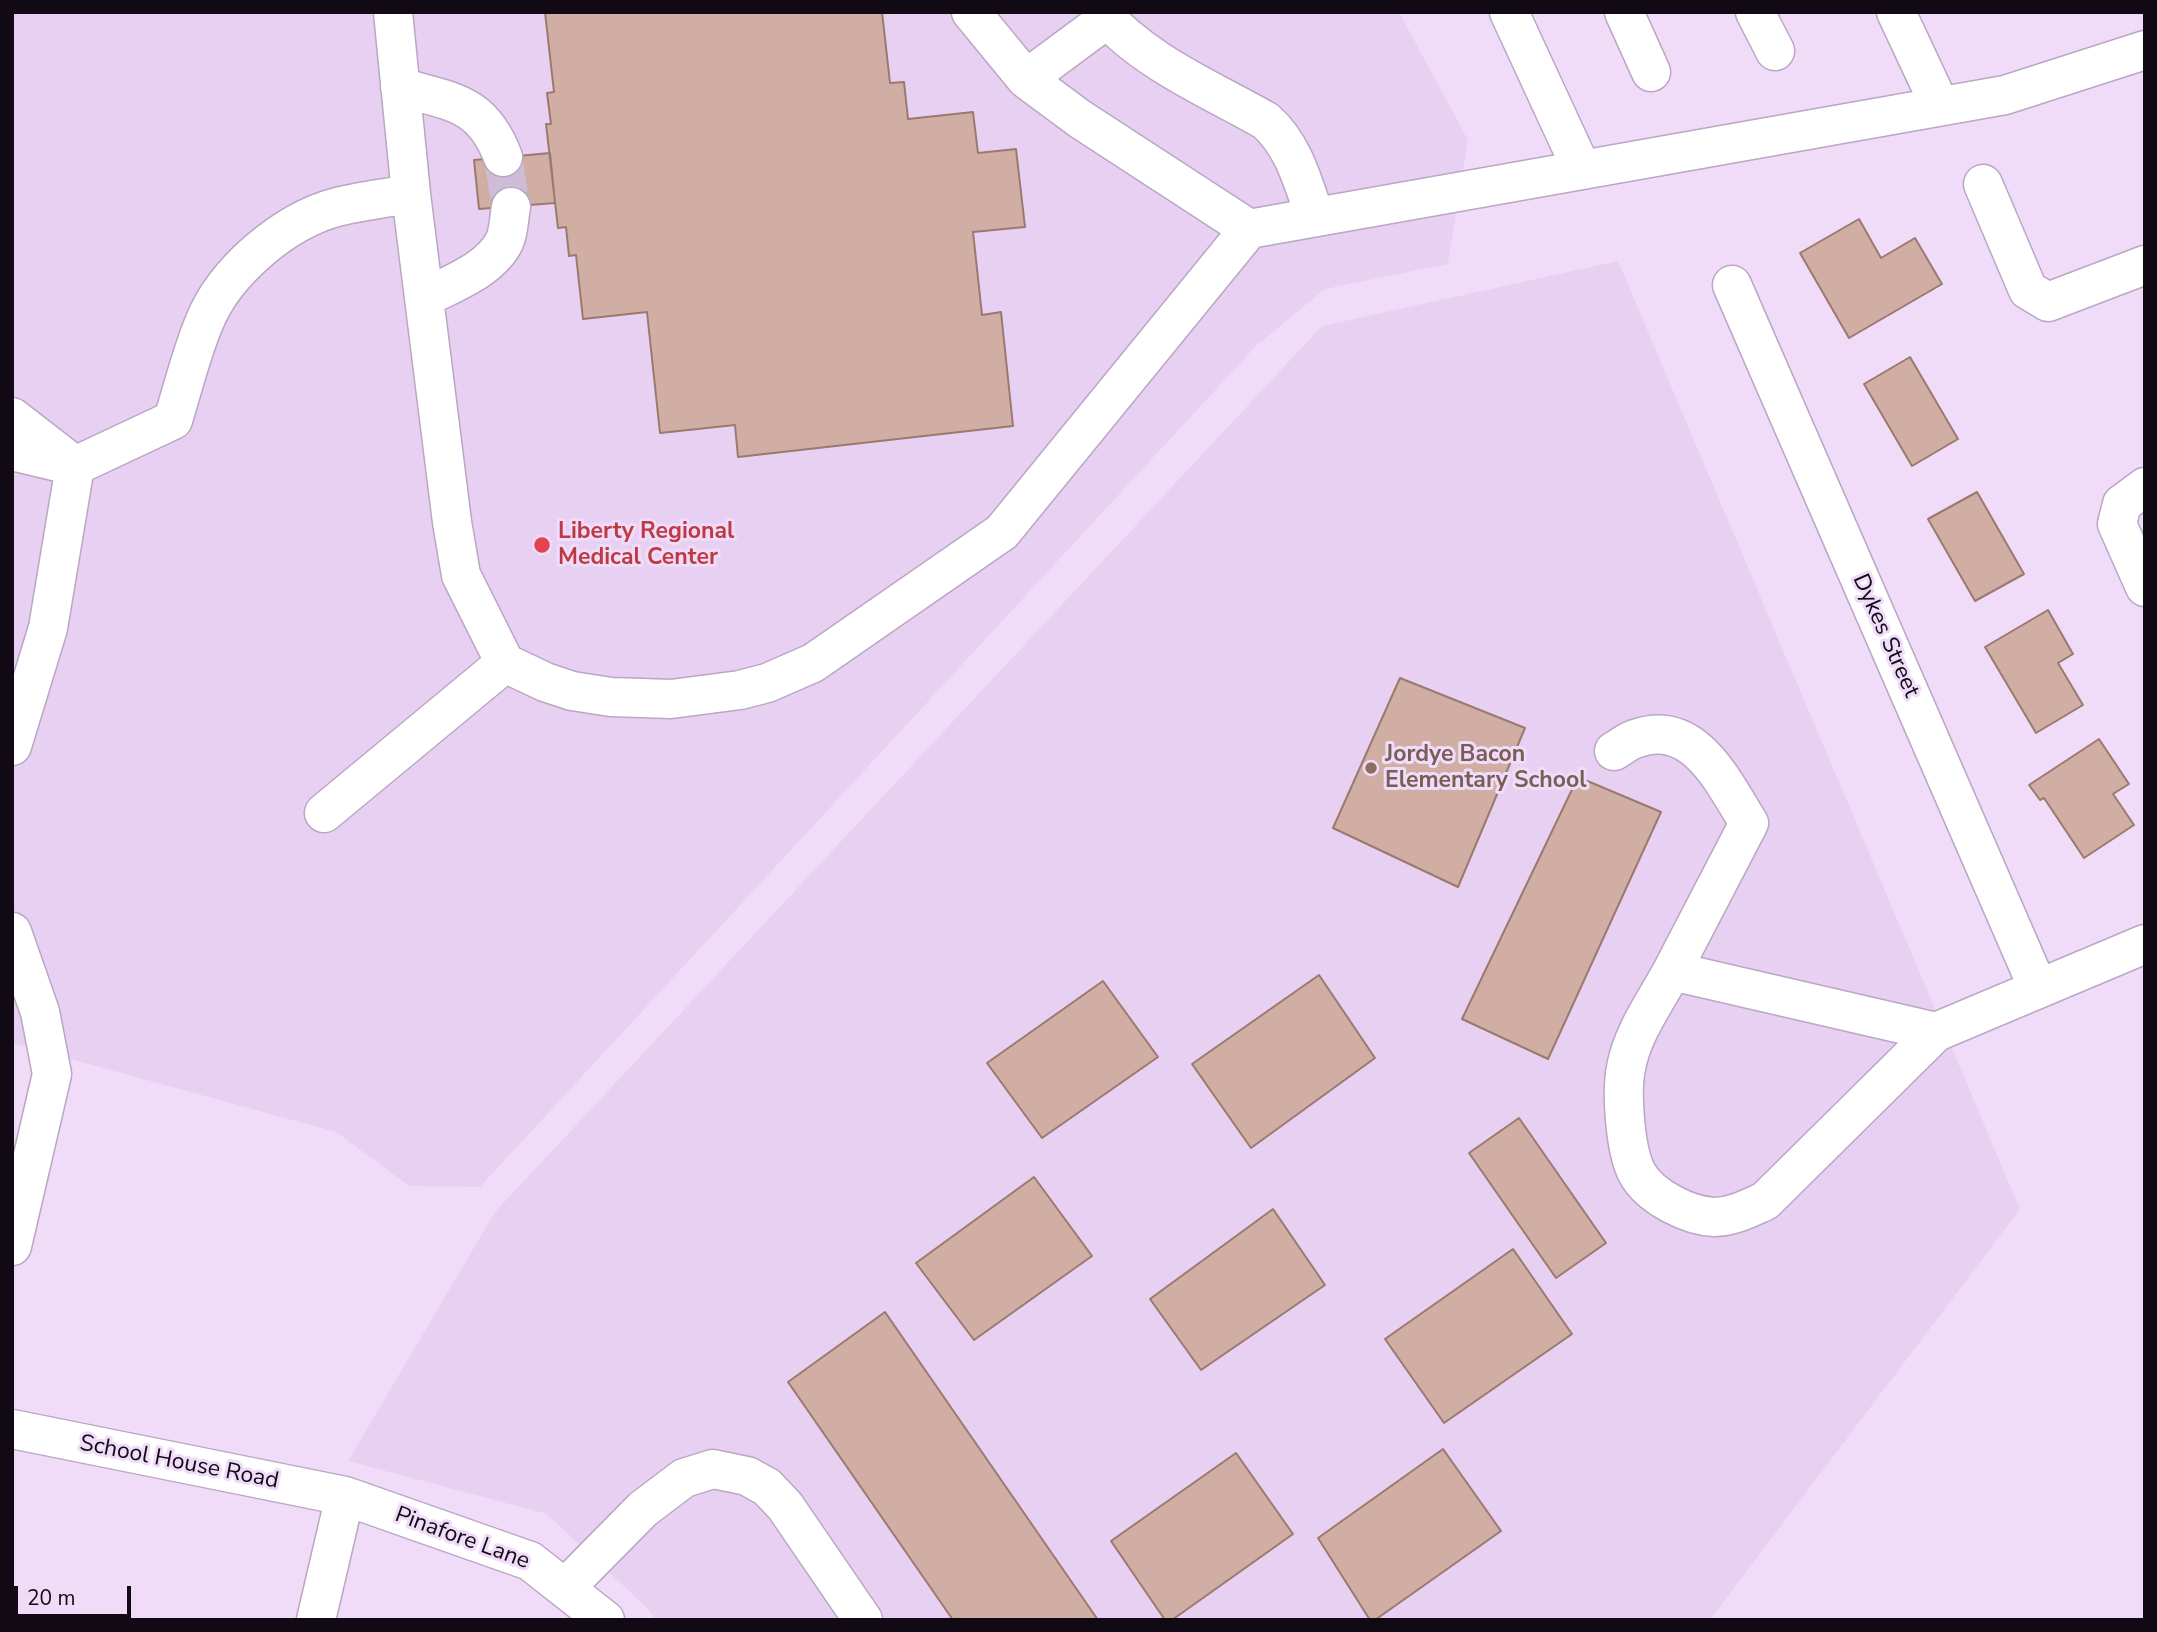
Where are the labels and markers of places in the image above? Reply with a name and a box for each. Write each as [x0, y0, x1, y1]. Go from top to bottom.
place label: Liberty Regional Medical Center [558, 518, 734, 572]
marker: Liberty Regional Medical Center [532, 535, 552, 555]
place label: Jordye Bacon Elementary School [1385, 741, 1587, 795]
marker: Jordye Bacon Elementary School [1363, 760, 1379, 776]

